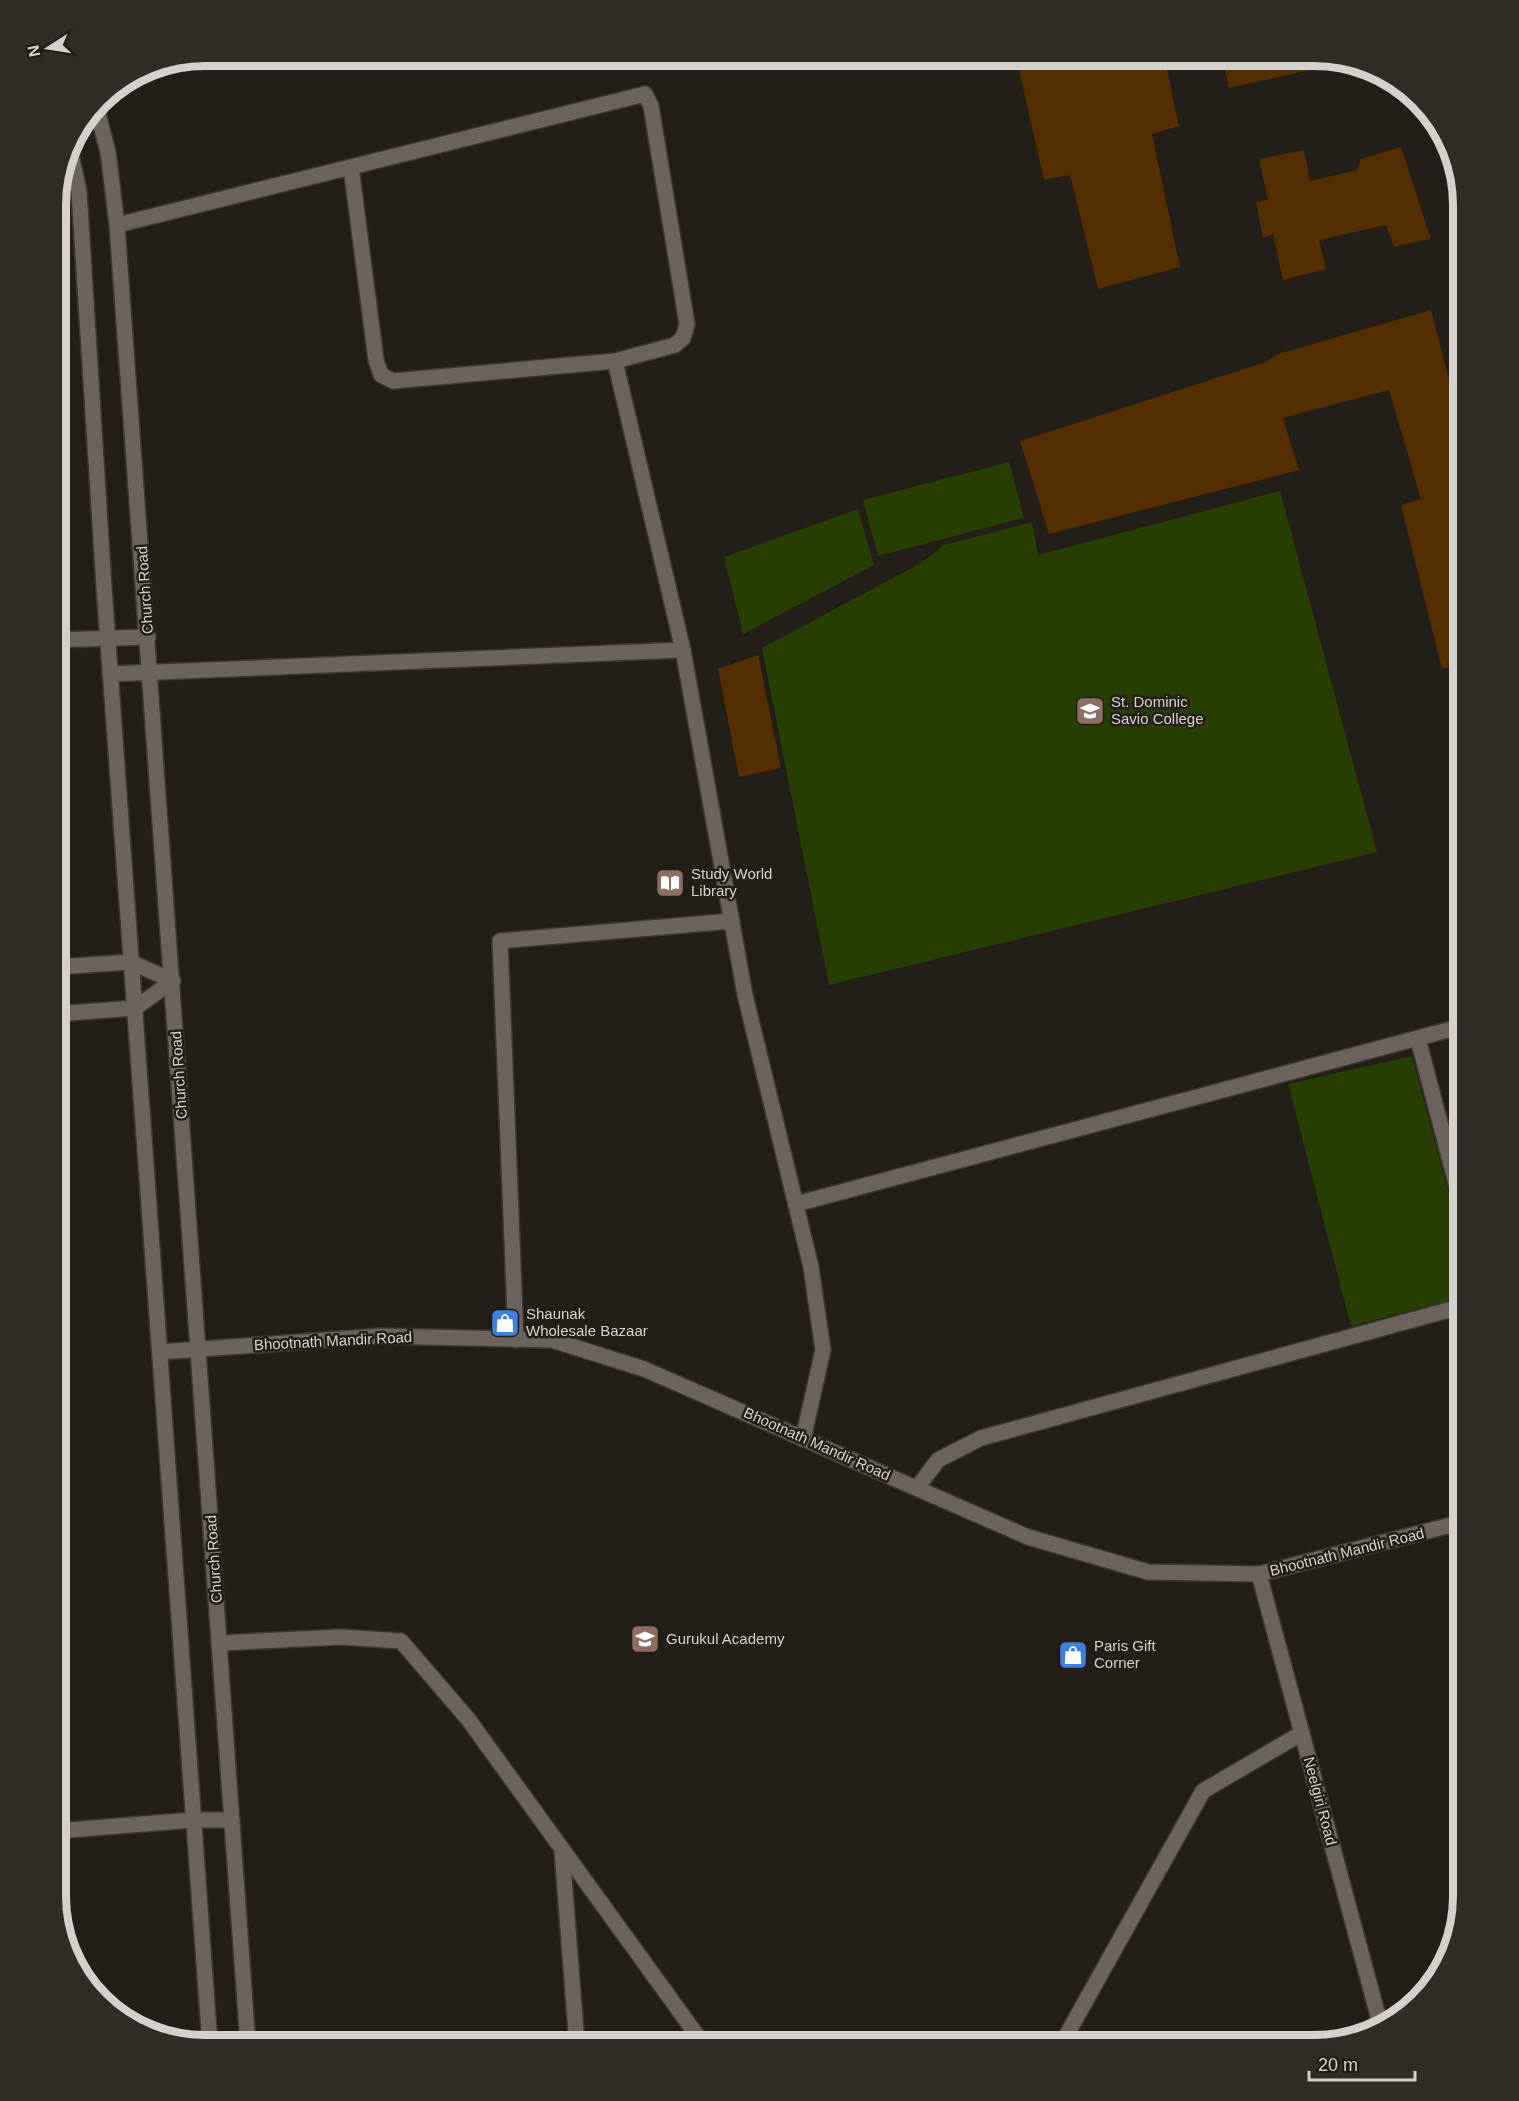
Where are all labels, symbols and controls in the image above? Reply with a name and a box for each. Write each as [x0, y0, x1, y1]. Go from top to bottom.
north arrow [18, 18, 78, 78]
text: N [24, 44, 43, 58]
street label: Church Road [133, 545, 156, 635]
place label: St. Dominic Savio College [1111, 693, 1204, 727]
school or university icon: St. Dominic Savio College [1074, 695, 1106, 727]
place label: Study World Library [691, 865, 772, 899]
library icon: Study World Library [654, 867, 686, 899]
street label: Church Road [167, 1030, 190, 1120]
place label: Shaunak Wholesale Bazaar [526, 1305, 648, 1339]
shop icon: Shaunak Wholesale Bazaar [489, 1307, 521, 1339]
street label: Bhootnath Mandir Road [253, 1328, 413, 1353]
street label: Bhootnath Mandir Road [741, 1404, 893, 1484]
street label: Church Road [202, 1514, 225, 1604]
street label: Bhootnath Mandir Road [1268, 1524, 1426, 1579]
school or university icon: Gurukul Academy [629, 1623, 661, 1655]
place label: Gurukul Academy [666, 1630, 785, 1647]
place label: Paris Gift Corner [1094, 1637, 1157, 1671]
shop icon: Paris Gift Corner [1057, 1639, 1089, 1671]
street label: Neelgiri Road [1301, 1755, 1340, 1847]
scale bar [1309, 2044, 1416, 2082]
text: 20 m [1318, 2055, 1358, 2075]

